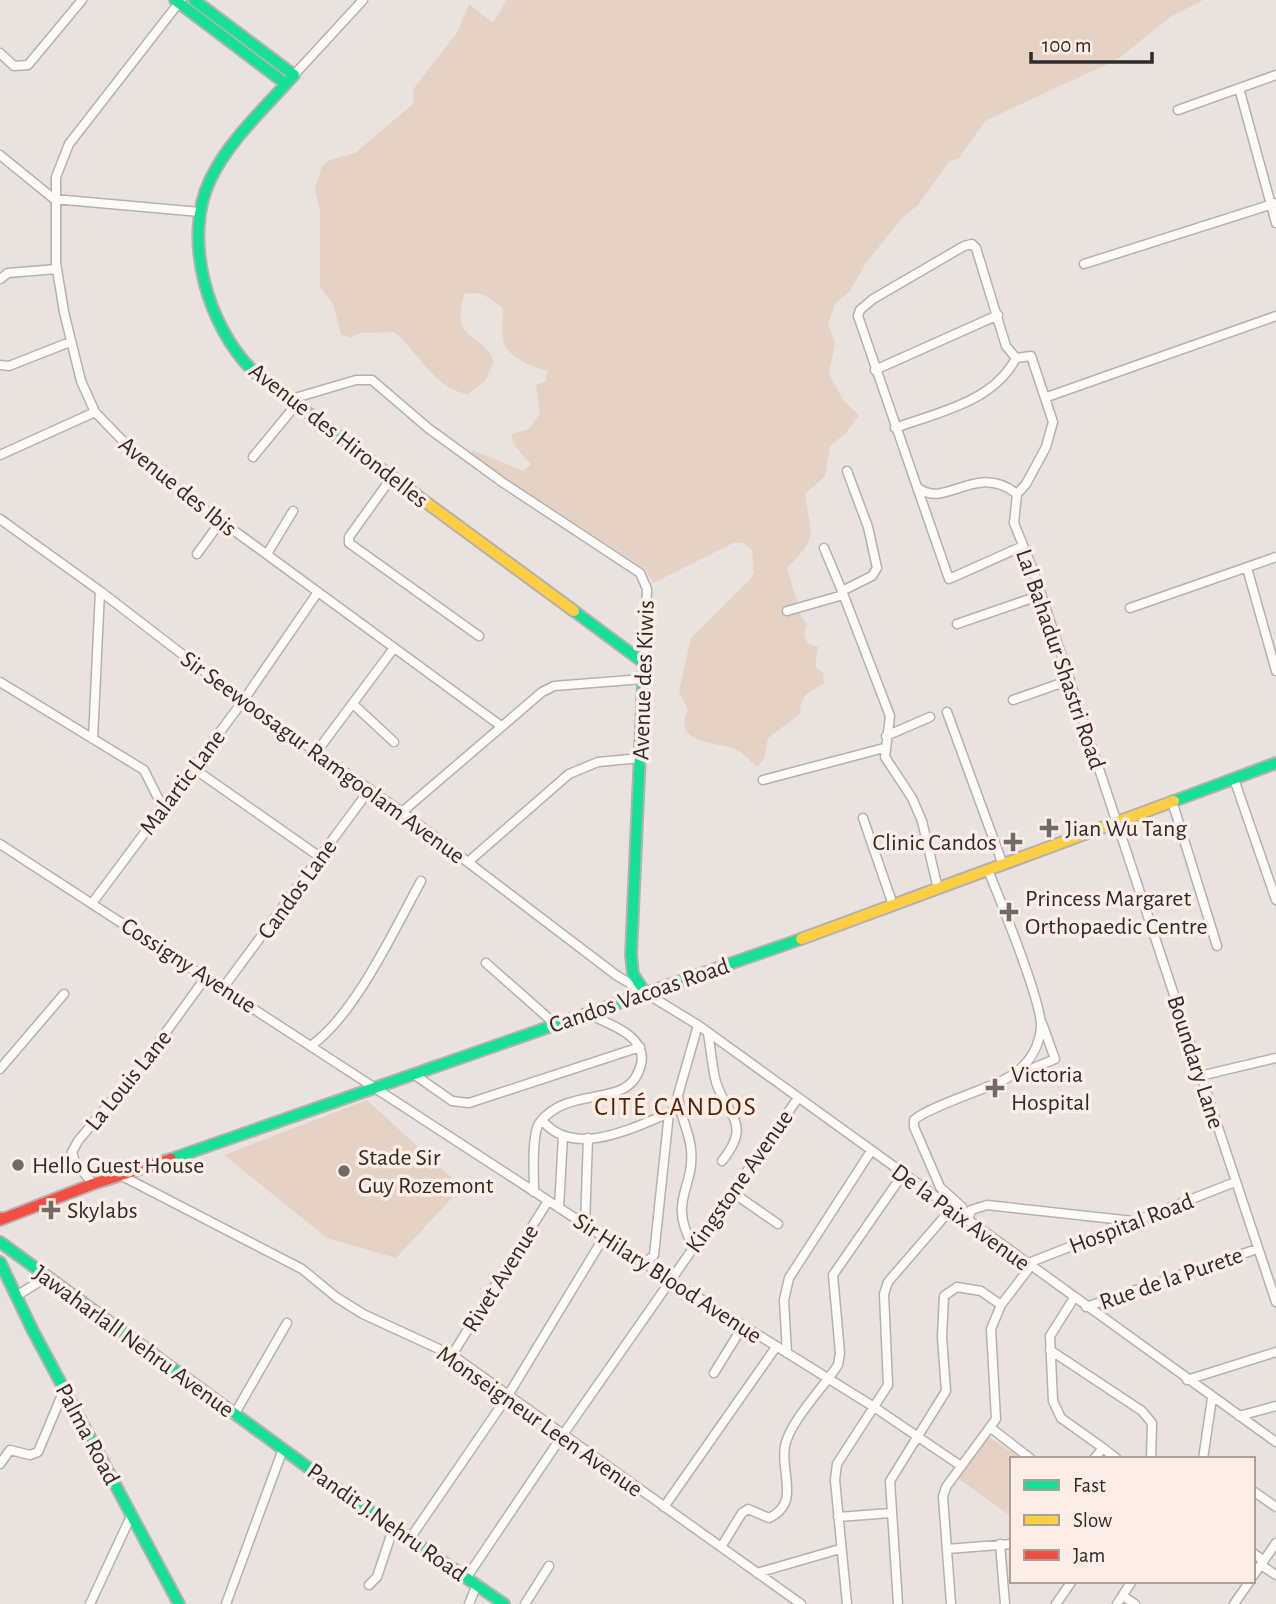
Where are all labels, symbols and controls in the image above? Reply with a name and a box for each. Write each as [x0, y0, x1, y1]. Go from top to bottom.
scale bar [1031, 21, 1152, 65]
text: 100 m [1042, 35, 1092, 56]
street label: Avenue des Hirondelles [245, 359, 432, 513]
street label: Avenue des Ibis [114, 432, 241, 541]
street label: Lal Bahadur Shastri Road [1011, 546, 1109, 772]
street label: Avenue des Kiwis [629, 600, 659, 760]
street label: Sir Seewoosagur Ramgoolam Avenue [176, 647, 469, 869]
street label: Malartic Lane [136, 725, 230, 840]
place label: Jian Wu Tang [1065, 817, 1187, 841]
marker: Jian Wu Tang [1039, 818, 1059, 838]
place label: Clinic Candos [873, 831, 997, 855]
marker: Clinic Candos [1003, 832, 1023, 852]
street label: Candos Lane [254, 835, 342, 944]
place label: Princess Margaret Orthopaedic Centre [1025, 887, 1208, 939]
marker: Princess Margaret Orthopaedic Centre [999, 902, 1019, 922]
street label: Cossigny Avenue [117, 914, 260, 1018]
street label: Candos Vacoas Road [546, 954, 732, 1038]
street label: Boundary Lane [1162, 993, 1228, 1132]
street label: La Louis Lane [81, 1026, 176, 1135]
place label: Victoria Hospital [1011, 1063, 1090, 1115]
marker: Victoria Hospital [985, 1078, 1005, 1098]
district label: CITÉ CANDOS [594, 1092, 758, 1120]
street label: Kingstone Avenue [682, 1106, 798, 1257]
place label: Stade Sir Guy Rozemont [358, 1146, 494, 1198]
place label: Hello Guest House [32, 1154, 204, 1178]
marker: Hello Guest House [10, 1157, 26, 1173]
street label: De la Paix Avenue [887, 1160, 1034, 1276]
marker: Stade Sir Guy Rozemont [336, 1163, 352, 1179]
street label: Hospital Road [1066, 1189, 1197, 1259]
place label: Skylabs [67, 1199, 138, 1223]
marker: Skylabs [41, 1200, 61, 1220]
street label: Sir Hilary Blood Avenue [569, 1209, 766, 1348]
street label: Rivet Avenue [458, 1221, 543, 1336]
street label: Rue de la Purete [1097, 1243, 1246, 1315]
street label: Jawaharlall Nehru Avenue [29, 1261, 238, 1423]
street label: Monseigneur Leen Avenue [432, 1342, 647, 1502]
street label: Palma Road [50, 1380, 124, 1489]
legend [1010, 1457, 1255, 1583]
street label: Pandit J.Nehru Road [303, 1459, 470, 1587]
text: Fast [1073, 1475, 1106, 1496]
text: Slow [1073, 1510, 1112, 1531]
text: Jam [1073, 1545, 1105, 1566]

